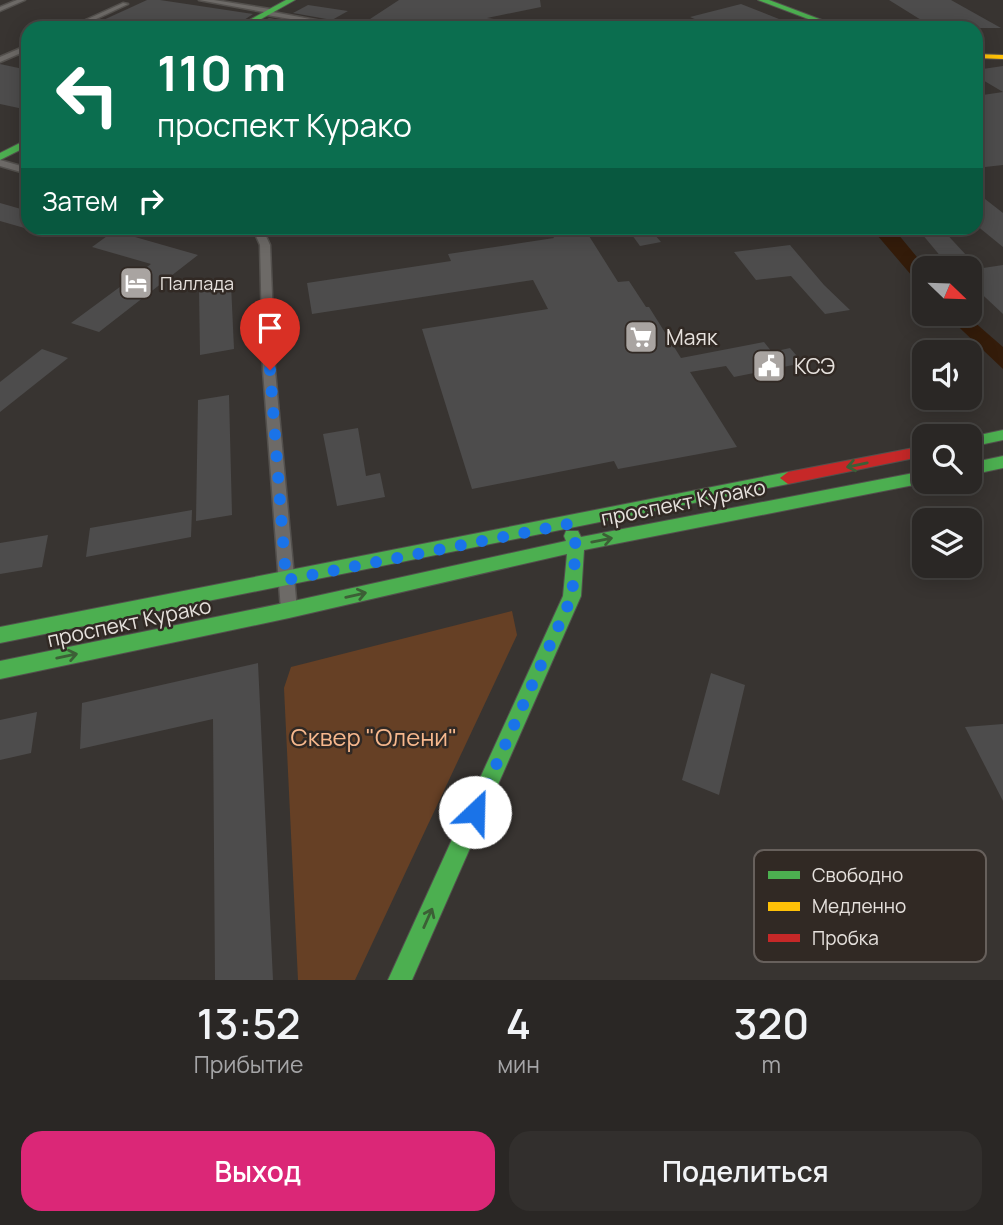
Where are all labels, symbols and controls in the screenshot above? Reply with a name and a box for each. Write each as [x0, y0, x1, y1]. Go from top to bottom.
text: 110 m [157, 39, 286, 106]
icon: left [42, 49, 133, 140]
text: проспект Курако [157, 103, 412, 147]
icon: right [132, 182, 170, 220]
text: Затем [42, 183, 118, 219]
north arrow [912, 256, 982, 326]
map controls [912, 256, 982, 578]
hotel icon: Паллада [117, 264, 155, 302]
place label: Паллада [160, 271, 234, 295]
pin [240, 298, 300, 370]
icon: arrive [251, 309, 289, 347]
supermarket icon: Маяк [622, 318, 660, 356]
place label: Маяк [666, 323, 718, 351]
button: sound [912, 340, 982, 410]
public building icon: КСЭ [750, 347, 788, 385]
place label: КСЭ [794, 352, 835, 380]
button: search [912, 424, 982, 494]
one-way arrow [846, 458, 869, 472]
street label: проспект Курако [598, 472, 768, 532]
button: layers [912, 508, 982, 578]
one-way arrow [590, 532, 613, 546]
one-way arrow [344, 588, 367, 601]
street label: проспект Курако [44, 591, 214, 653]
one-way arrow [55, 649, 78, 663]
park label: Сквер "Олени" [291, 720, 457, 753]
position arrow [438, 775, 512, 849]
legend [754, 850, 986, 962]
text: Свободно [812, 862, 903, 888]
text: Медленно [812, 893, 906, 919]
one-way arrow [422, 908, 435, 929]
text: Пробка [812, 925, 879, 951]
text: 13:52 [197, 994, 300, 1052]
text: 4 [506, 994, 531, 1052]
text: 320 [734, 994, 809, 1052]
text: Прибытие [194, 1048, 303, 1080]
text: мин [497, 1048, 540, 1080]
text: m [762, 1048, 781, 1080]
button: Выход [21, 1131, 495, 1211]
button: Поделиться [509, 1131, 982, 1211]

